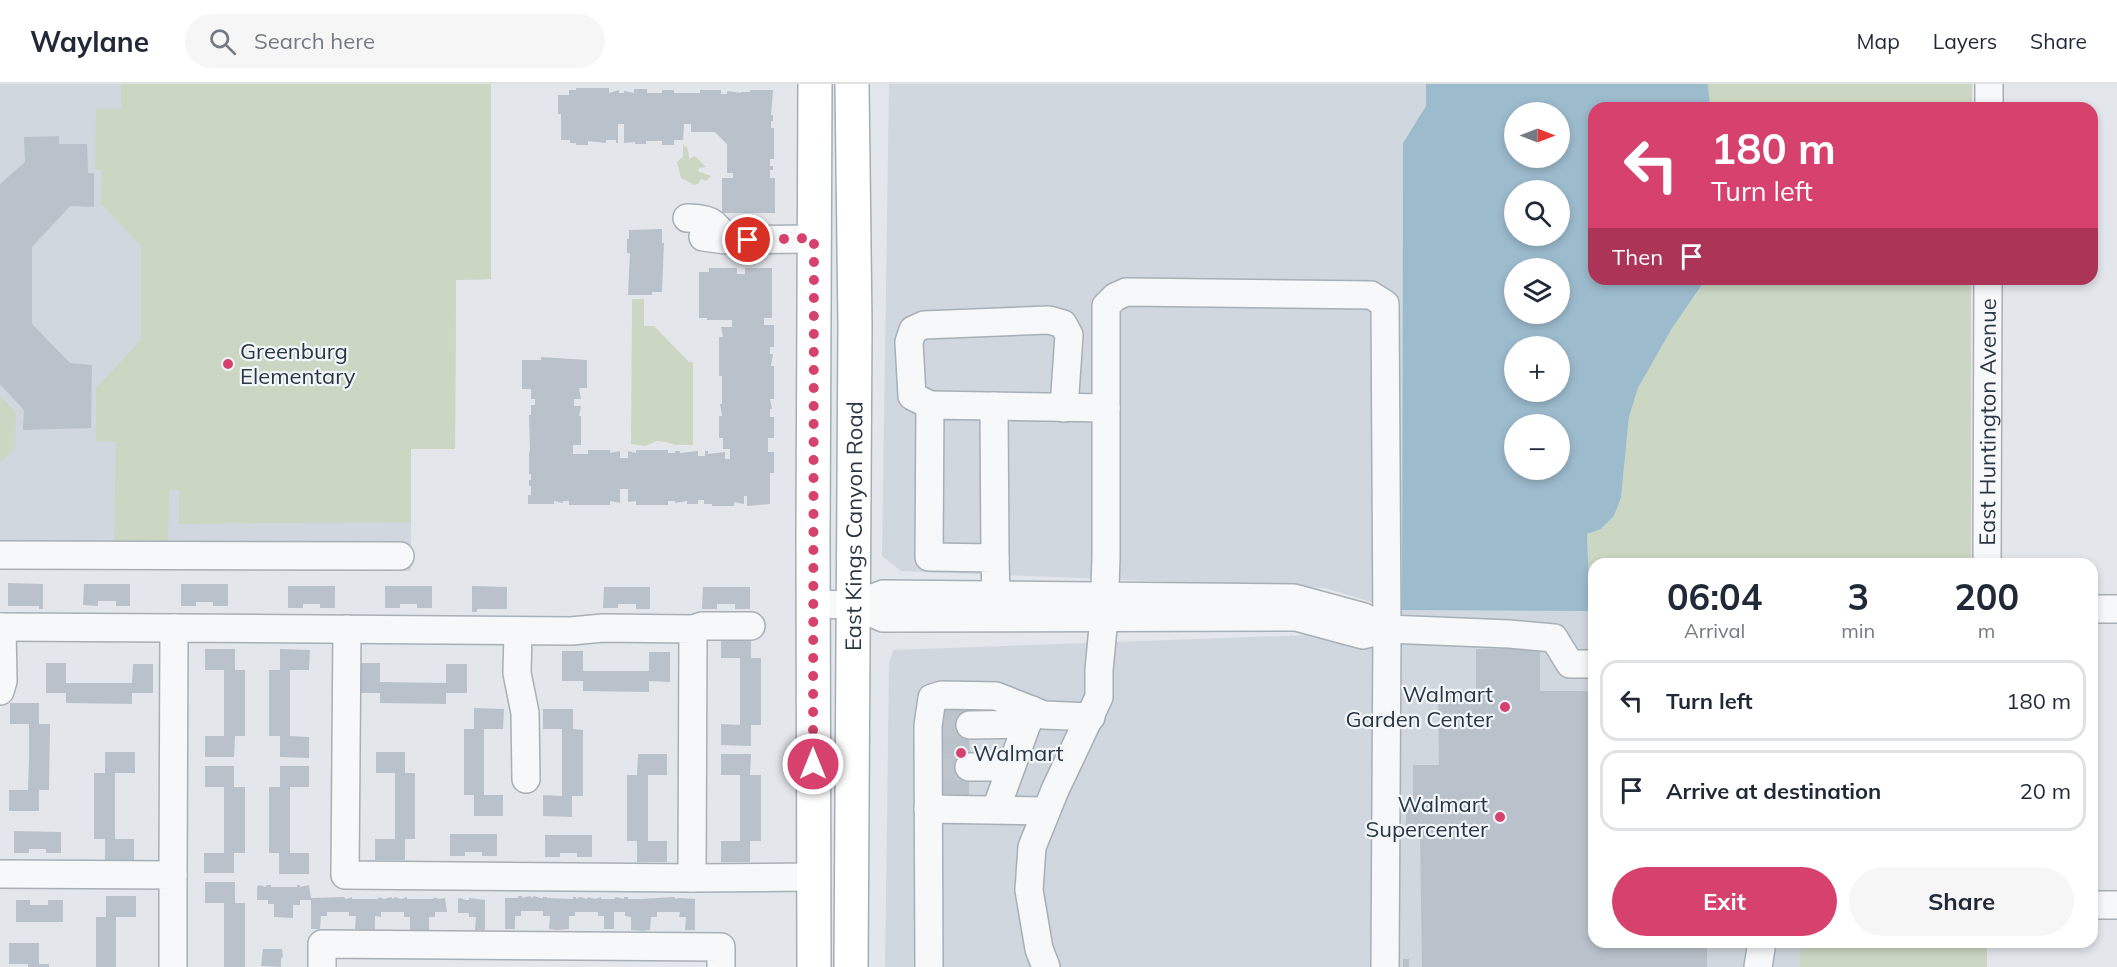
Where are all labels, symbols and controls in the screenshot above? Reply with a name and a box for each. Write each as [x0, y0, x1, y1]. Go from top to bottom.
search box [185, 14, 605, 68]
text: Waylane [30, 24, 149, 59]
icon: search [206, 25, 239, 58]
text: Search here [254, 27, 375, 55]
text: Map [1857, 28, 1900, 54]
text: Layers [1933, 28, 1997, 54]
text: Share [2030, 28, 2087, 54]
north arrow [1504, 102, 1570, 168]
map controls [1504, 102, 1570, 480]
text: 180 m [1711, 122, 1836, 175]
icon: left [1612, 126, 1690, 204]
text: Turn left [1711, 174, 1813, 208]
button: search [1504, 180, 1570, 246]
pin [722, 214, 773, 265]
icon: arrive [731, 223, 764, 256]
icon: arrive [1675, 240, 1708, 273]
text: Then [1612, 243, 1663, 271]
button: layers [1504, 258, 1570, 324]
street label: East Huntington Avenue [1973, 298, 2002, 546]
button: + [1504, 336, 1570, 402]
place label: Greenburg Elementary [240, 337, 356, 390]
marker: Greenburg Elementary [221, 357, 235, 371]
street label: East Kings Canyon Road [839, 401, 869, 651]
button: − [1504, 414, 1570, 480]
text: 06:04 [1667, 574, 1762, 619]
text: 3 [1847, 574, 1869, 619]
text: 200 [1954, 574, 2019, 619]
text: Arrival [1684, 618, 1745, 643]
text: min [1841, 618, 1875, 643]
text: m [1978, 618, 1995, 643]
place label: Walmart Garden Center [1345, 680, 1493, 733]
icon: left [1615, 684, 1648, 717]
text: Turn left [1666, 687, 1753, 715]
text: 180 m [2006, 687, 2071, 715]
marker: Walmart Garden Center [1498, 700, 1512, 714]
position arrow [781, 732, 845, 796]
place label: Walmart [973, 739, 1064, 767]
marker: Walmart [954, 746, 968, 760]
icon: arrive [1615, 774, 1648, 807]
text: Arrive at destination [1666, 777, 1881, 805]
text: 20 m [2020, 777, 2071, 805]
place label: Walmart Supercenter [1366, 790, 1488, 843]
marker: Walmart Supercenter [1493, 810, 1507, 824]
button: Exit [1612, 867, 1837, 936]
button: Share [1849, 867, 2074, 936]

